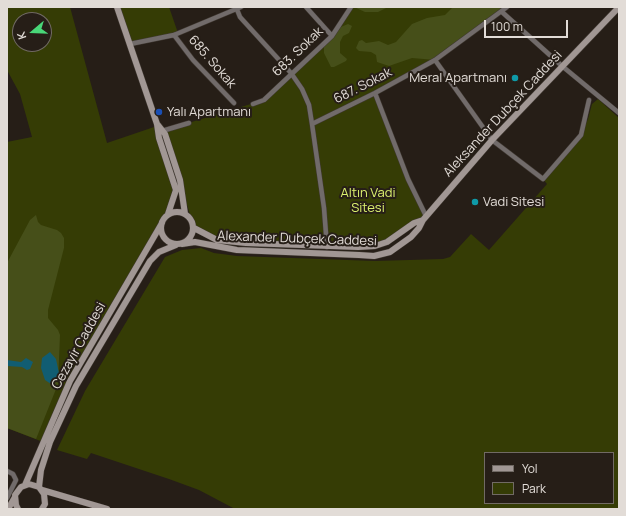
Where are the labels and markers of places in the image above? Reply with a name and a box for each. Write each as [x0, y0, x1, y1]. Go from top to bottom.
place label: Meral Apartmanı [409, 70, 507, 86]
marker: Meral Apartmanı [510, 73, 520, 83]
place label: Yalı Apartmanı [167, 104, 251, 120]
marker: Yalı Apartmanı [154, 107, 164, 117]
place label: Vadi Sitesi [483, 194, 544, 210]
marker: Vadi Sitesi [470, 197, 480, 207]

